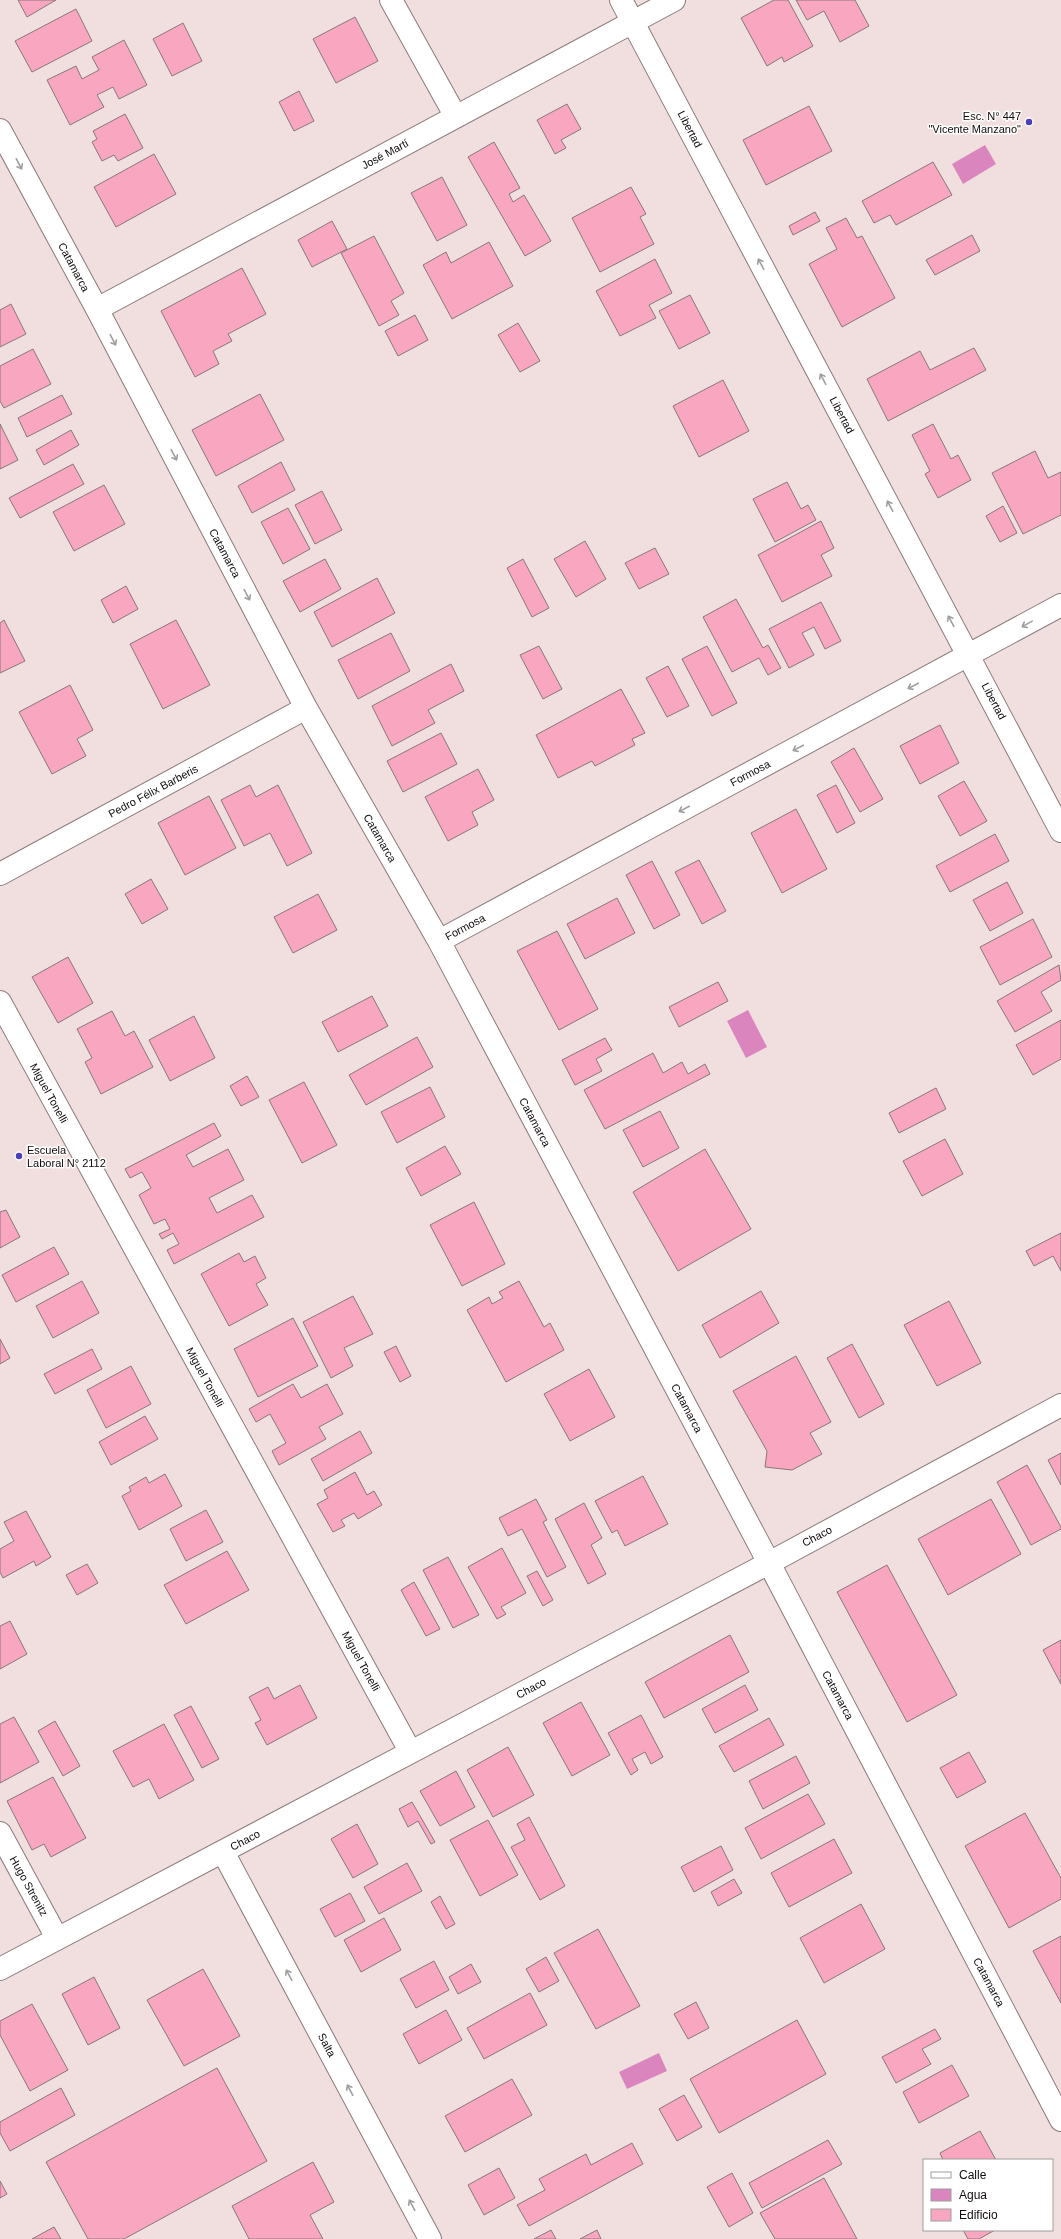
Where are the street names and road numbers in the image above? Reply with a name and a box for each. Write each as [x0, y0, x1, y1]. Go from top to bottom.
street label: Libertad [675, 109, 705, 149]
street label: José Martí [360, 137, 410, 171]
street label: Catamarca [56, 240, 92, 294]
street label: Libertad [827, 395, 857, 435]
street label: Catamarca [207, 526, 243, 580]
street label: Libertad [979, 681, 1009, 721]
street label: Formosa [728, 757, 773, 788]
street label: Pedro Félix Barberis [106, 762, 200, 820]
street label: Catamarca [361, 812, 399, 865]
street label: Formosa [443, 911, 488, 942]
street label: Miguel Tonelli [28, 1061, 70, 1125]
street label: Catamarca [517, 1095, 553, 1149]
street label: Miguel Tonelli [184, 1345, 226, 1409]
street label: Catamarca [669, 1381, 705, 1435]
street label: Chaco [800, 1523, 834, 1549]
street label: Miguel Tonelli [340, 1629, 382, 1693]
street label: Catamarca [820, 1668, 856, 1722]
street label: Chaco [514, 1675, 548, 1701]
street label: Chaco [228, 1827, 262, 1853]
street label: Hugo Strenitz [8, 1854, 50, 1918]
street label: Catamarca [971, 1955, 1007, 2009]
street label: Salta [316, 2031, 339, 2060]

